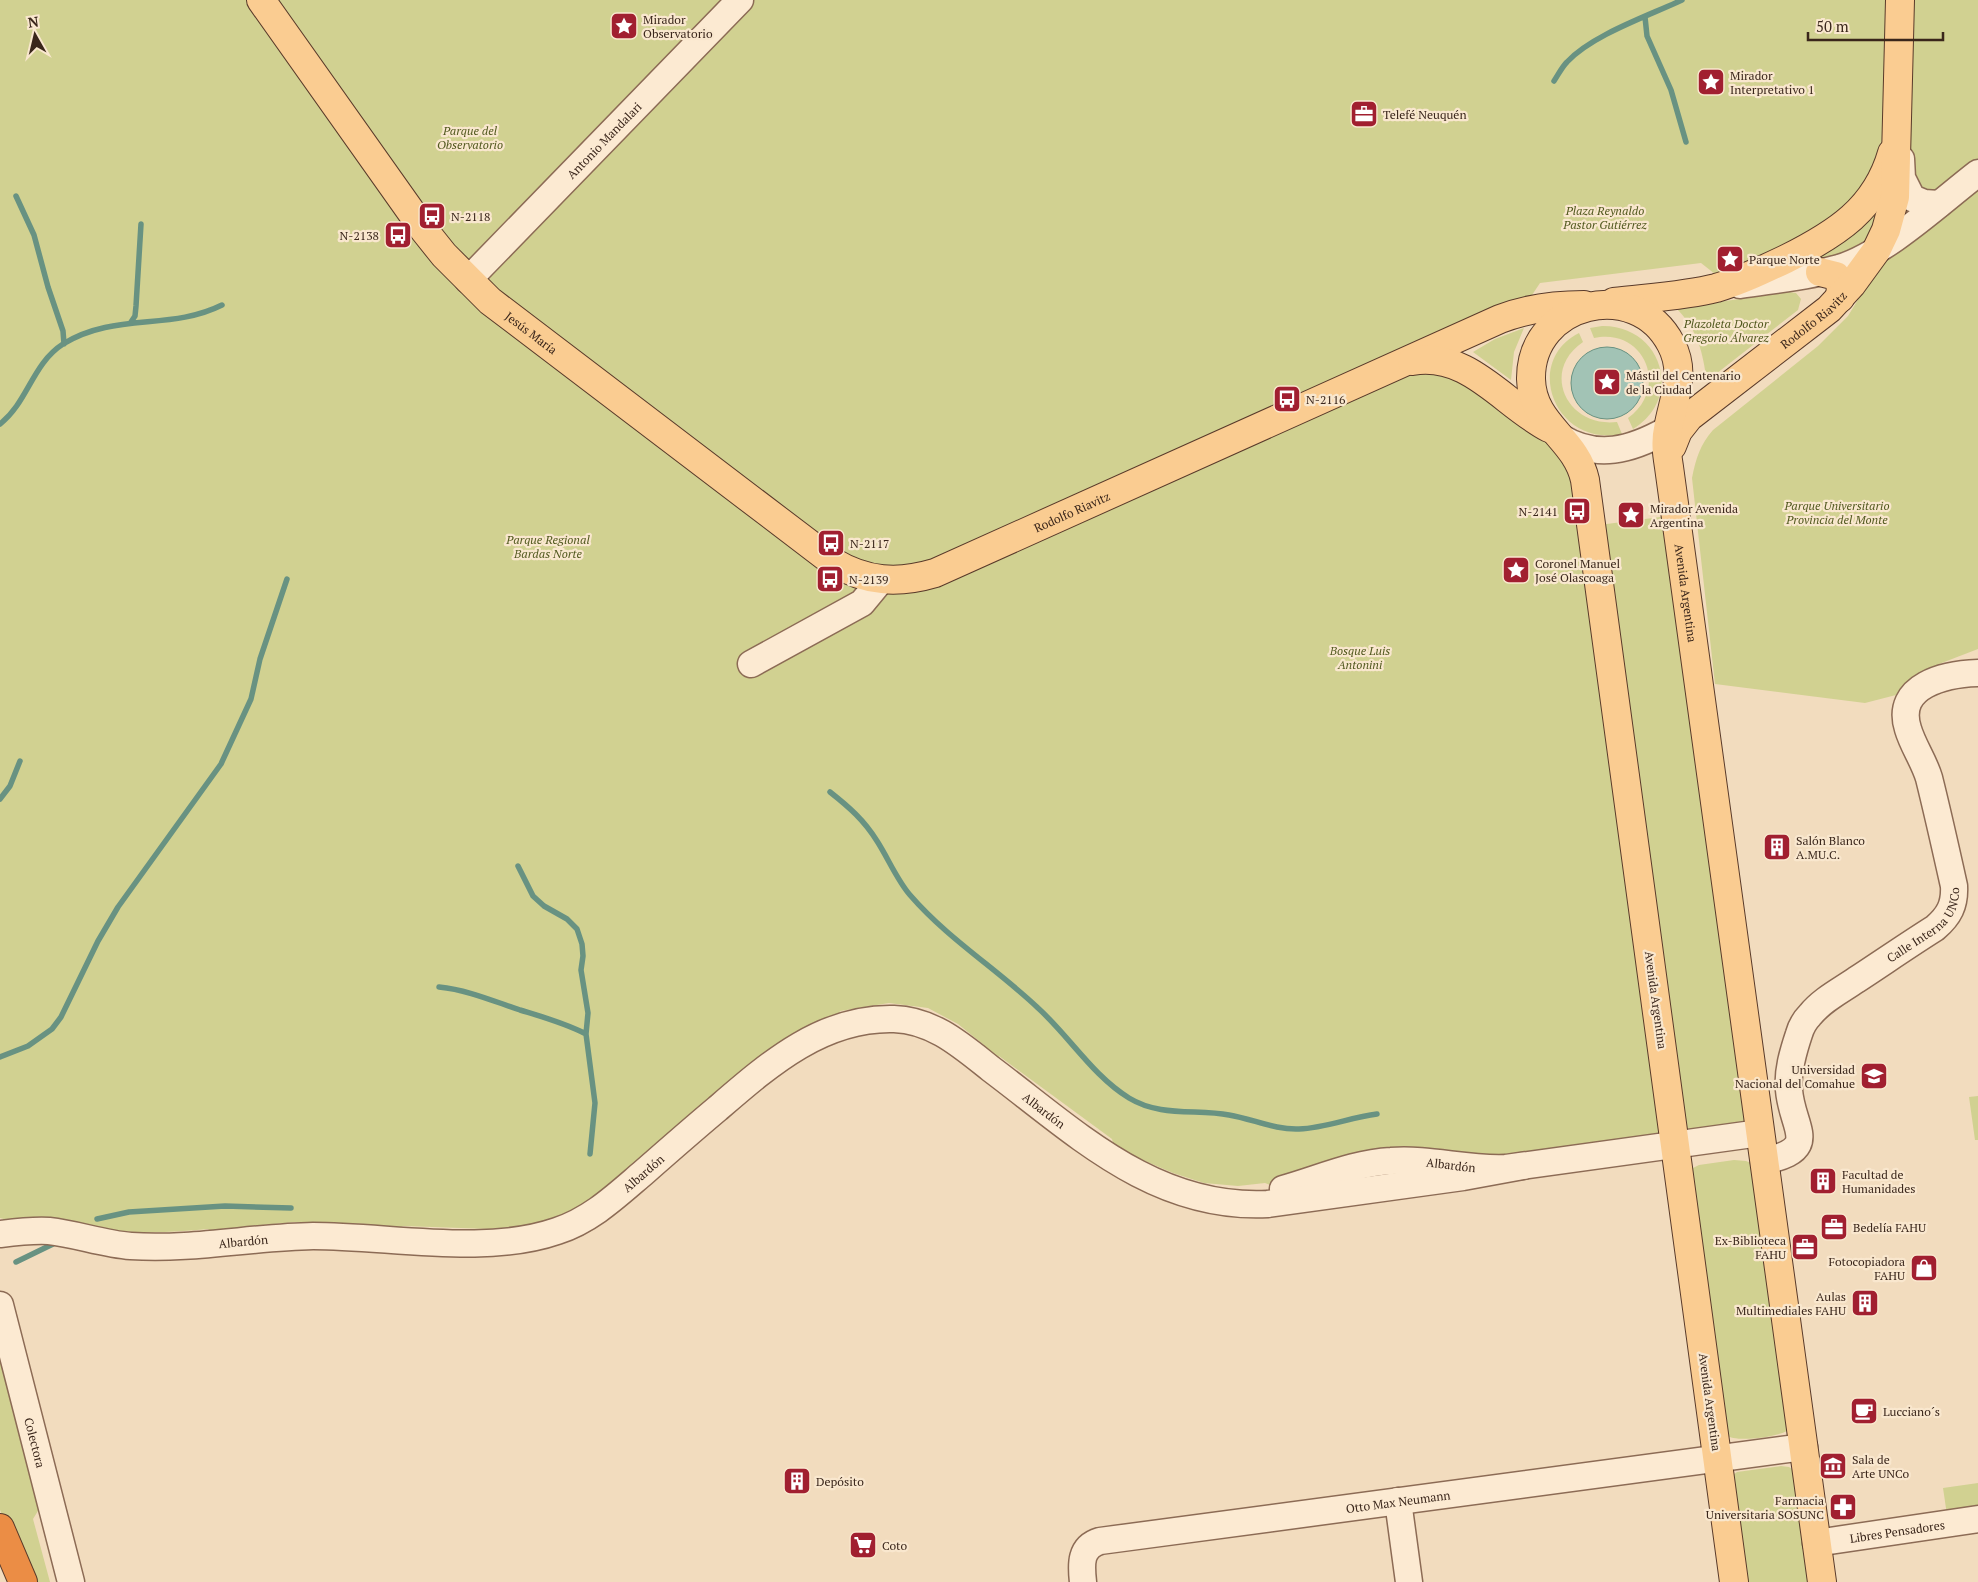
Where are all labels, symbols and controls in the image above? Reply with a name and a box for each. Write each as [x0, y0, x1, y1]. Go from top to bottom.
north arrow [10, 10, 60, 60]
scale bar [1808, 10, 1943, 42]
text: N [27, 11, 40, 32]
place icon: Mirador Observatorio [609, 11, 639, 41]
place label: Mirador Observatorio [643, 12, 713, 41]
text: 50 m [1816, 16, 1849, 36]
place icon: Mirador Interpretativo 1 [1696, 67, 1726, 97]
place label: Mirador Interpretativo 1 [1730, 68, 1814, 97]
street label: Antonio Mandalari [563, 98, 645, 182]
office icon: Telefé Neuquén [1349, 99, 1379, 129]
place label: Telefé Neuquén [1383, 107, 1467, 122]
park label: Parque del Observatorio [437, 123, 503, 152]
bus stop icon: N-2118 [417, 201, 447, 231]
park label: Plaza Reynaldo Pastor Gutiérrez [1562, 203, 1647, 232]
place label: N-2118 [451, 209, 490, 224]
bus stop icon: N-2138 [383, 220, 413, 250]
place label: N-2138 [340, 228, 379, 243]
place icon: Parque Norte [1715, 244, 1745, 274]
place label: Parque Norte [1749, 252, 1820, 267]
street label: Rodolfo Riavitz [1777, 288, 1850, 351]
street label: Jesús María [503, 308, 560, 357]
park label: Plazoleta Doctor Gregorio Álvarez [1683, 316, 1770, 345]
place icon: Mástil del Centenario de la Ciudad [1592, 367, 1622, 397]
place label: Mástil del Centenario de la Ciudad [1626, 368, 1741, 397]
bus stop icon: N-2116 [1272, 384, 1302, 414]
place label: N-2116 [1306, 392, 1346, 407]
street label: Rodolfo Riavitz [1031, 488, 1112, 535]
bus stop icon: N-2141 [1562, 496, 1592, 526]
park label: Parque Universitario Provincia del Monte [1783, 498, 1890, 527]
place icon: Mirador Avenida Argentina [1616, 500, 1646, 530]
place label: Mirador Avenida Argentina [1650, 501, 1738, 530]
place label: N-2141 [1519, 504, 1558, 519]
bus stop icon: N-2117 [816, 528, 846, 558]
park label: Parque Regional Bardas Norte [505, 532, 590, 561]
place label: N-2117 [850, 536, 889, 551]
street label: Avenida Argentina [1672, 543, 1700, 643]
place icon: Coronel Manuel José Olascoaga [1501, 555, 1531, 585]
place label: Coronel Manuel José Olascoaga [1535, 556, 1621, 585]
bus stop icon: N-2139 [815, 564, 845, 594]
place label: N-2139 [849, 572, 888, 587]
park label: Bosque Luis Antonini [1329, 643, 1390, 672]
building icon: Salón Blanco A.MU.C. [1762, 832, 1792, 862]
place label: Salón Blanco A.MU.C. [1796, 833, 1865, 862]
street label: Calle Interna UNCo [1884, 887, 1962, 965]
street label: Avenida Argentina [1642, 950, 1670, 1050]
school or university icon: Universidad Nacional del Comahue [1859, 1061, 1889, 1091]
place label: Universidad Nacional del Comahue [1735, 1062, 1855, 1091]
street label: Albardón [1020, 1089, 1068, 1131]
street label: Albardón [619, 1151, 667, 1195]
street label: Albardón [1426, 1154, 1476, 1175]
building icon: Facultad de Humanidades [1808, 1166, 1838, 1196]
place label: Facultad de Humanidades [1842, 1167, 1915, 1196]
office icon: Bedelía FAHU [1819, 1212, 1849, 1242]
place label: Bedelía FAHU [1853, 1220, 1926, 1235]
street label: Albardón [218, 1231, 269, 1251]
office icon: Ex-Biblioteca FAHU [1790, 1232, 1820, 1262]
place label: Ex-Biblioteca FAHU [1715, 1233, 1786, 1262]
shop icon: Fotocopiadora FAHU [1909, 1253, 1939, 1283]
place label: Fotocopiadora FAHU [1828, 1254, 1905, 1283]
building icon: Aulas Multimediales FAHU [1850, 1288, 1880, 1318]
place label: Aulas Multimediales FAHU [1736, 1289, 1846, 1318]
street label: Avenida Argentina [1696, 1352, 1724, 1452]
cafe icon: Lucciano´s [1849, 1396, 1879, 1426]
place label: Lucciano´s [1883, 1404, 1940, 1419]
street label: Colectora [22, 1416, 49, 1469]
museum icon: Sala de Arte UNCo [1818, 1451, 1848, 1481]
place label: Sala de Arte UNCo [1852, 1452, 1909, 1481]
building icon: Depósito [782, 1466, 812, 1496]
place label: Depósito [816, 1474, 864, 1489]
street label: Otto Max Neumann [1345, 1487, 1451, 1516]
pharmacy icon: Farmacia Universitaria SOSUNC [1828, 1492, 1858, 1522]
place label: Farmacia Universitaria SOSUNC [1706, 1493, 1824, 1522]
street label: Libres Pensadores [1849, 1517, 1946, 1545]
supermarket icon: Coto [848, 1530, 878, 1560]
place label: Coto [882, 1538, 907, 1553]

